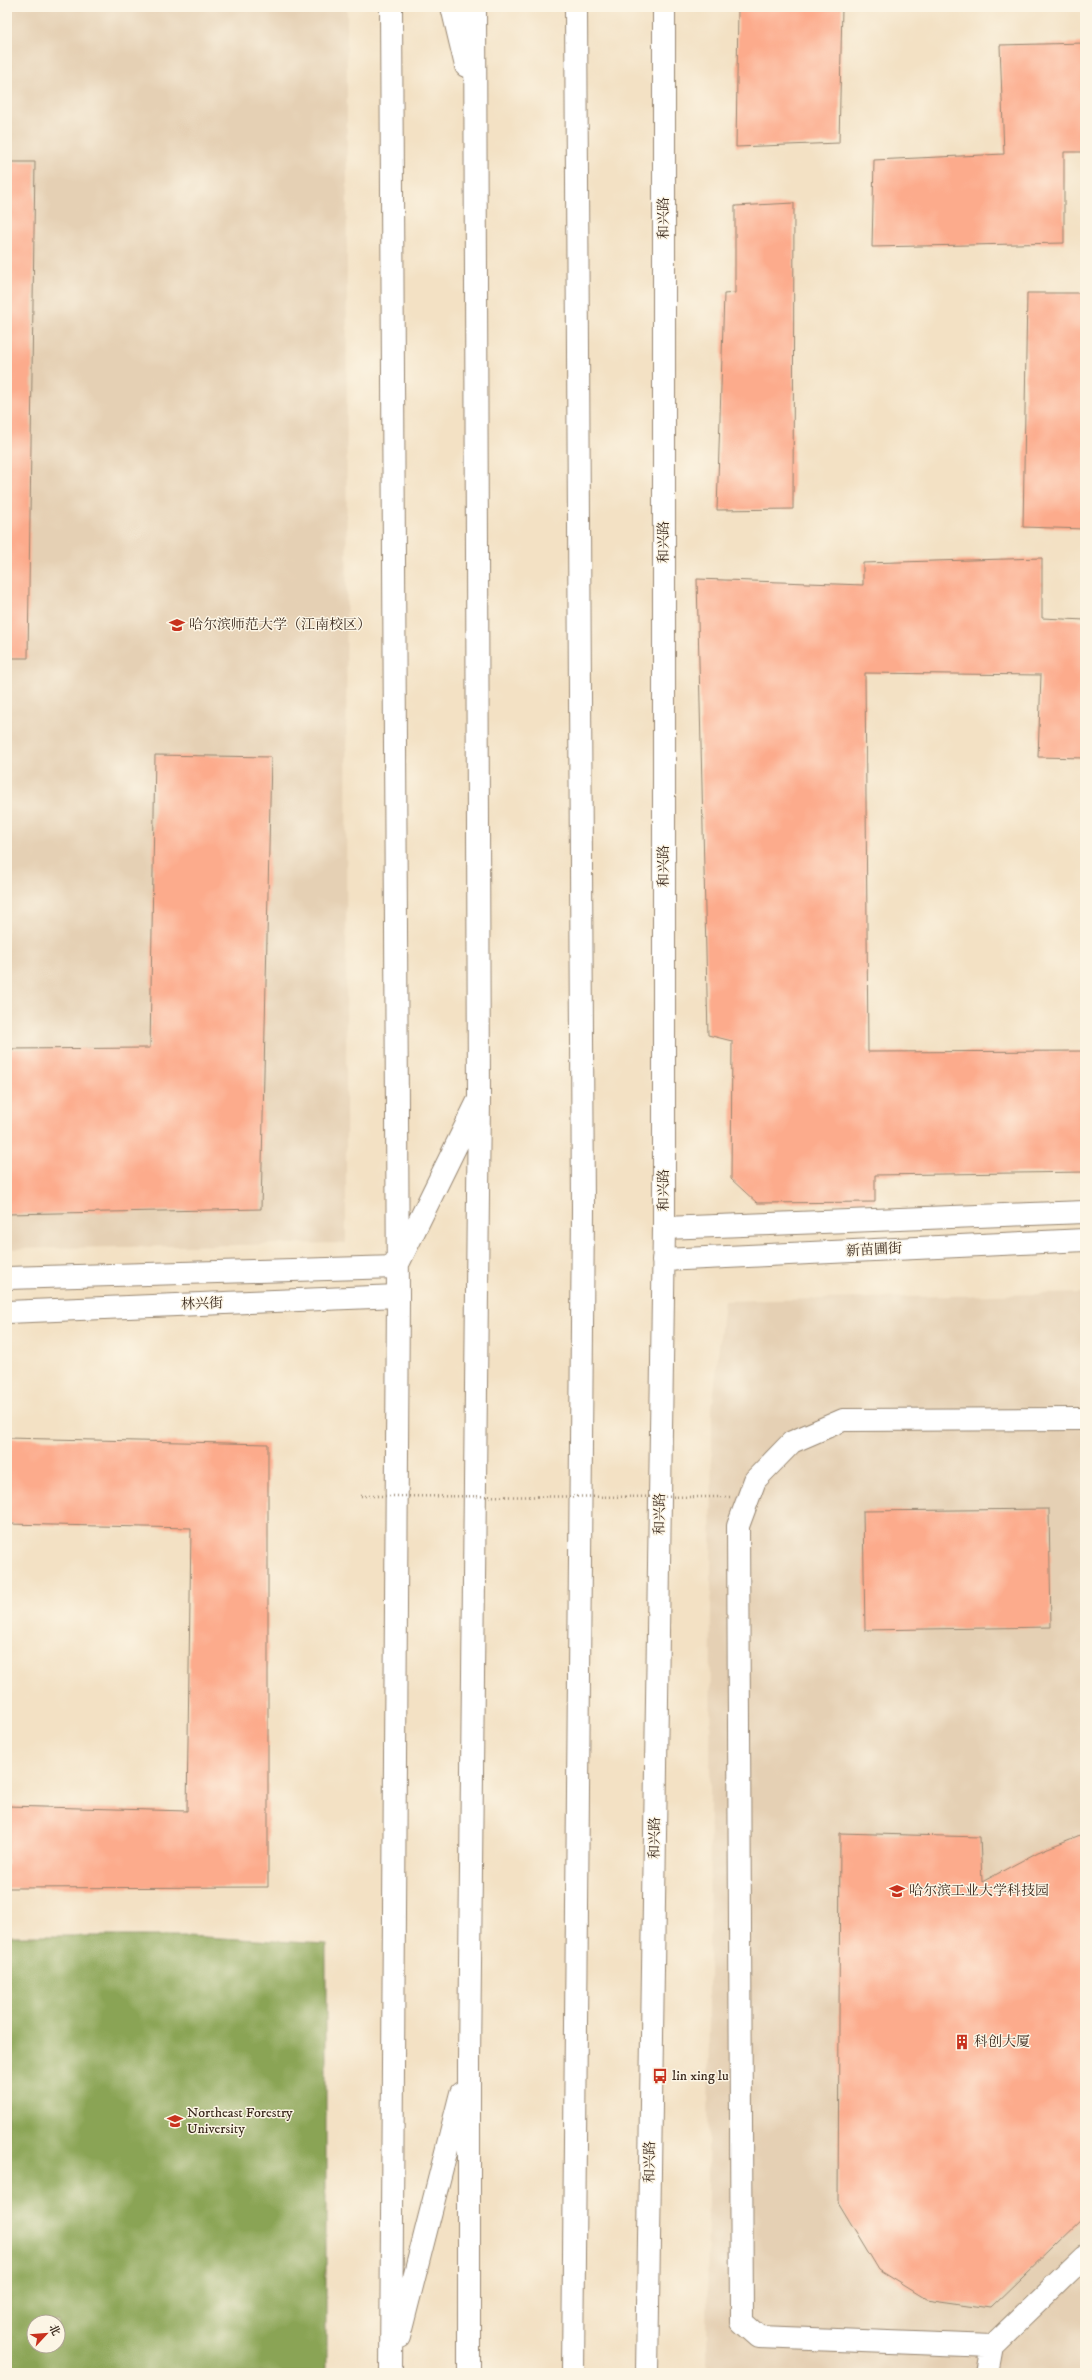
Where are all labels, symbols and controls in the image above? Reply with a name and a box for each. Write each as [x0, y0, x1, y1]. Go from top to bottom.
street label: 和兴路 [655, 197, 673, 239]
street label: 和兴路 [655, 521, 673, 563]
school or university icon: 哈尔滨师范大学（江南校区） [168, 616, 186, 634]
place label: 哈尔滨师范大学（江南校区） [189, 616, 371, 634]
street label: 和兴路 [655, 845, 673, 887]
street label: 和兴路 [655, 1169, 673, 1211]
street label: 新苗圃街 [846, 1240, 902, 1260]
street label: 林兴街 [181, 1294, 223, 1314]
street label: 和兴路 [651, 1493, 669, 1535]
street label: 和兴路 [646, 1817, 664, 1859]
school or university icon: 哈尔滨工业大学科技园 [888, 1882, 906, 1900]
place label: 哈尔滨工业大学科技园 [909, 1882, 1049, 1900]
building icon: 科创大厦 [953, 2033, 971, 2051]
place label: 科创大厦 [974, 2033, 1030, 2051]
bus stop icon: lin xing lu [651, 2067, 669, 2085]
place label: lin xing lu [672, 2067, 729, 2085]
place label: Northeast Forestry University [187, 2104, 293, 2138]
school or university icon: Northeast Forestry University [166, 2112, 184, 2130]
street label: 和兴路 [641, 2141, 659, 2183]
north arrow [26, 2314, 66, 2354]
text: 北 [45, 2322, 63, 2338]

